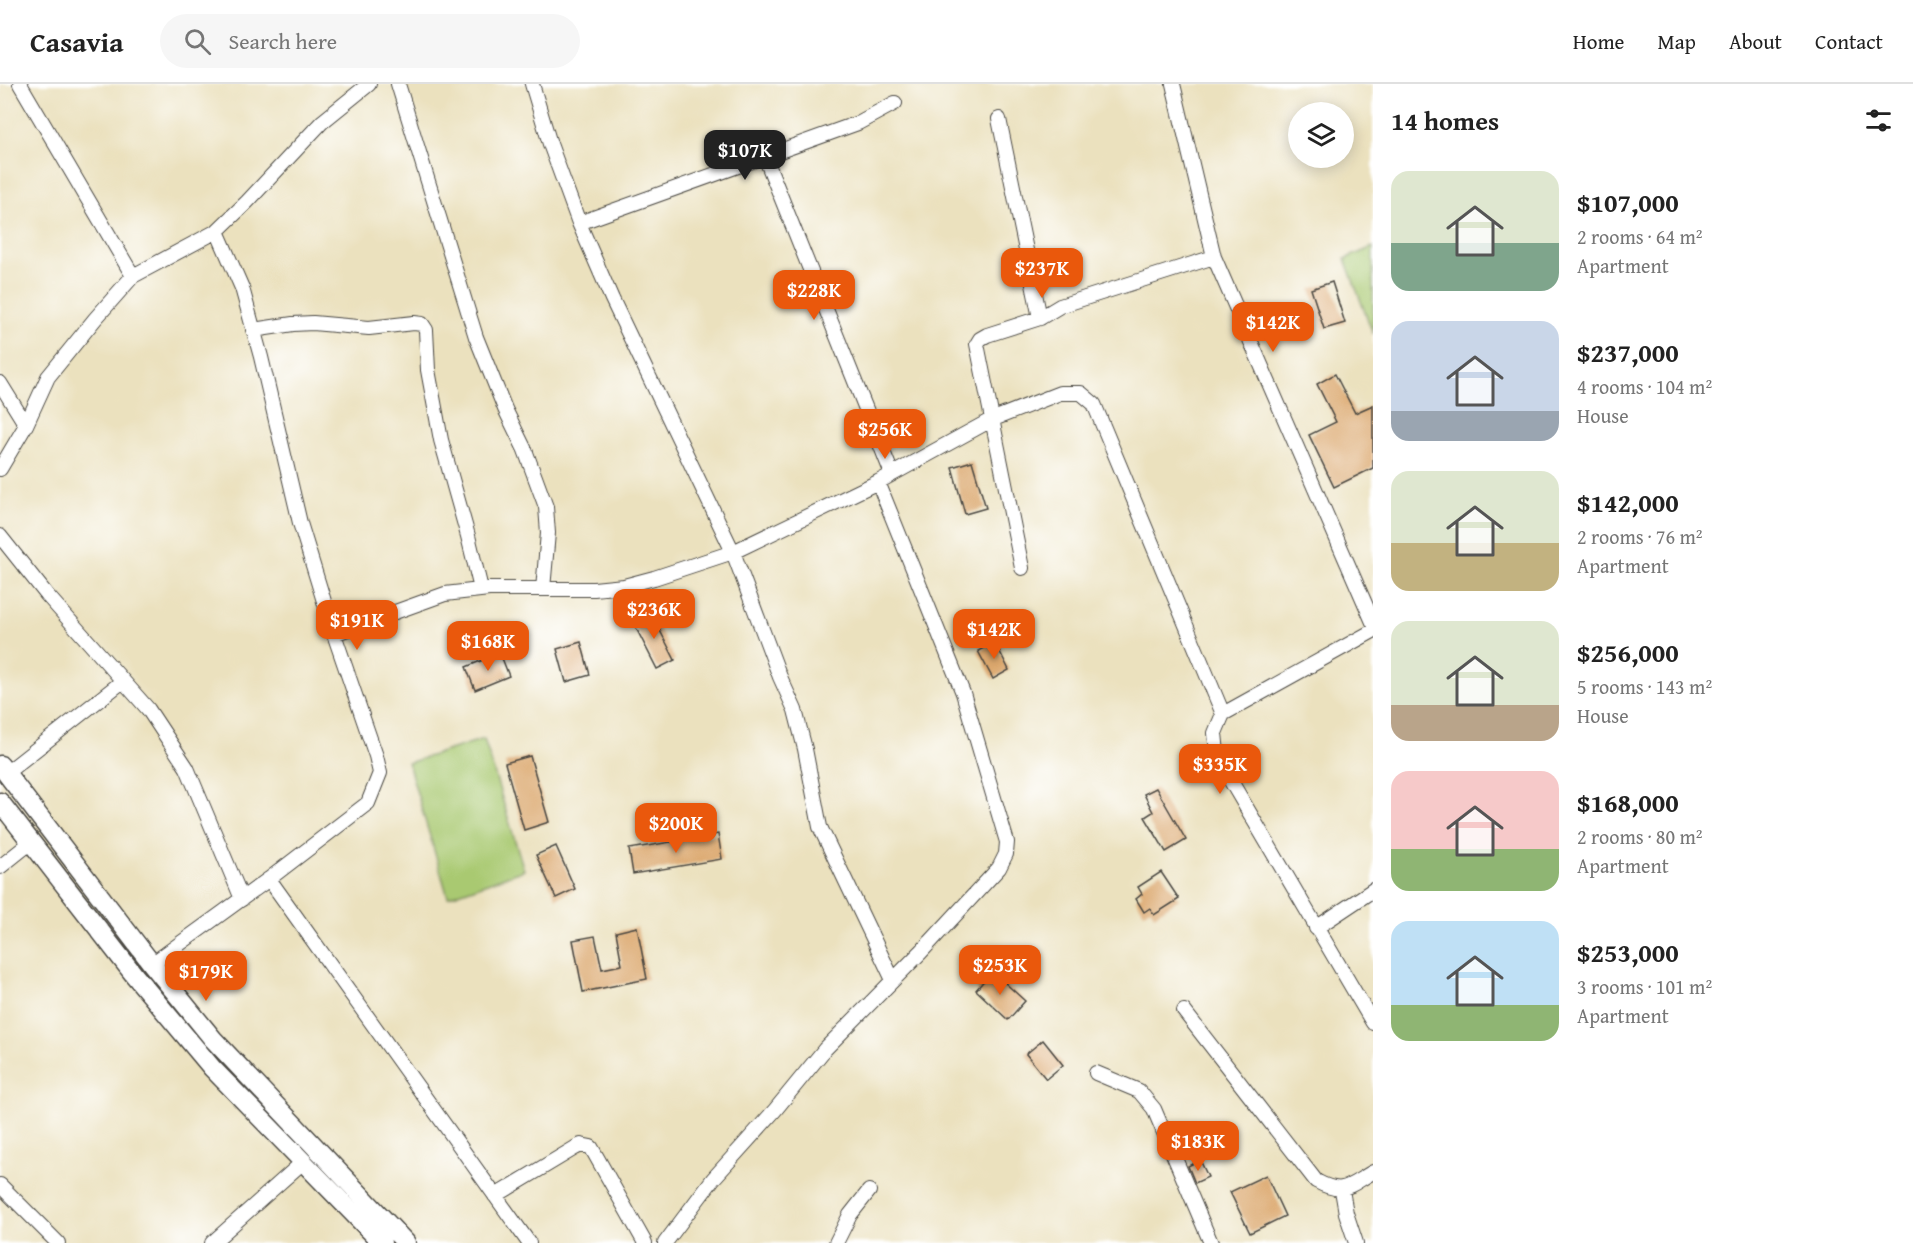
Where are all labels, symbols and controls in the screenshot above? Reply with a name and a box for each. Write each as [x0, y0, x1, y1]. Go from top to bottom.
search box [160, 14, 580, 68]
text: Casavia [30, 21, 124, 62]
icon: search [181, 25, 214, 58]
text: Search here [229, 25, 337, 57]
text: Home [1573, 26, 1624, 57]
text: Map [1657, 26, 1696, 57]
text: About [1729, 26, 1782, 57]
text: Contact [1815, 26, 1883, 57]
text: 14 homes [1391, 101, 1499, 140]
map controls [1288, 102, 1354, 168]
button: layers [1288, 102, 1354, 168]
icon: filters [1862, 104, 1895, 137]
pin: $107K [703, 130, 787, 181]
text: $107K [718, 135, 772, 164]
text: $107,000 [1577, 183, 1679, 222]
icon: home [1439, 195, 1511, 267]
text: 2 rooms · 64 m² [1577, 222, 1703, 251]
pin: $237K [1000, 248, 1084, 299]
text: Apartment [1577, 251, 1669, 280]
text: $237K [1015, 253, 1069, 282]
pin: $228K [772, 270, 856, 321]
text: $228K [787, 275, 841, 304]
pin: $142K [1231, 302, 1315, 353]
text: $142K [1246, 307, 1300, 336]
text: $237,000 [1577, 333, 1679, 372]
icon: home [1439, 345, 1511, 417]
text: 4 rooms · 104 m² [1577, 372, 1712, 401]
text: House [1577, 401, 1629, 430]
pin: $256K [843, 409, 927, 460]
text: $256K [858, 414, 912, 443]
text: $142,000 [1577, 483, 1679, 522]
icon: home [1439, 495, 1511, 567]
text: 2 rooms · 76 m² [1577, 522, 1703, 551]
text: Apartment [1577, 551, 1669, 580]
pin: $236K [612, 589, 696, 640]
text: $236K [627, 594, 681, 623]
pin: $191K [315, 600, 399, 651]
text: $191K [330, 605, 384, 634]
pin: $142K [952, 609, 1036, 660]
text: $142K [967, 614, 1021, 643]
pin: $168K [446, 621, 530, 672]
text: $168K [461, 626, 515, 655]
text: $256,000 [1577, 633, 1679, 672]
icon: home [1439, 645, 1511, 717]
text: 5 rooms · 143 m² [1577, 672, 1712, 701]
text: House [1577, 701, 1629, 730]
pin: $335K [1178, 744, 1262, 795]
text: $335K [1193, 749, 1247, 778]
text: $168,000 [1577, 783, 1679, 822]
icon: home [1439, 795, 1511, 867]
pin: $200K [634, 803, 718, 854]
text: $200K [649, 808, 703, 837]
text: 2 rooms · 80 m² [1577, 822, 1703, 851]
text: Apartment [1577, 851, 1669, 880]
text: $253,000 [1577, 933, 1679, 972]
pin: $253K [958, 945, 1042, 996]
icon: home [1439, 945, 1511, 1017]
text: $253K [973, 950, 1027, 979]
pin: $179K [164, 951, 248, 1002]
text: $179K [179, 956, 233, 985]
text: 3 rooms · 101 m² [1577, 972, 1712, 1001]
text: Apartment [1577, 1001, 1669, 1030]
pin: $183K [1156, 1121, 1240, 1172]
text: $183K [1171, 1126, 1225, 1155]

